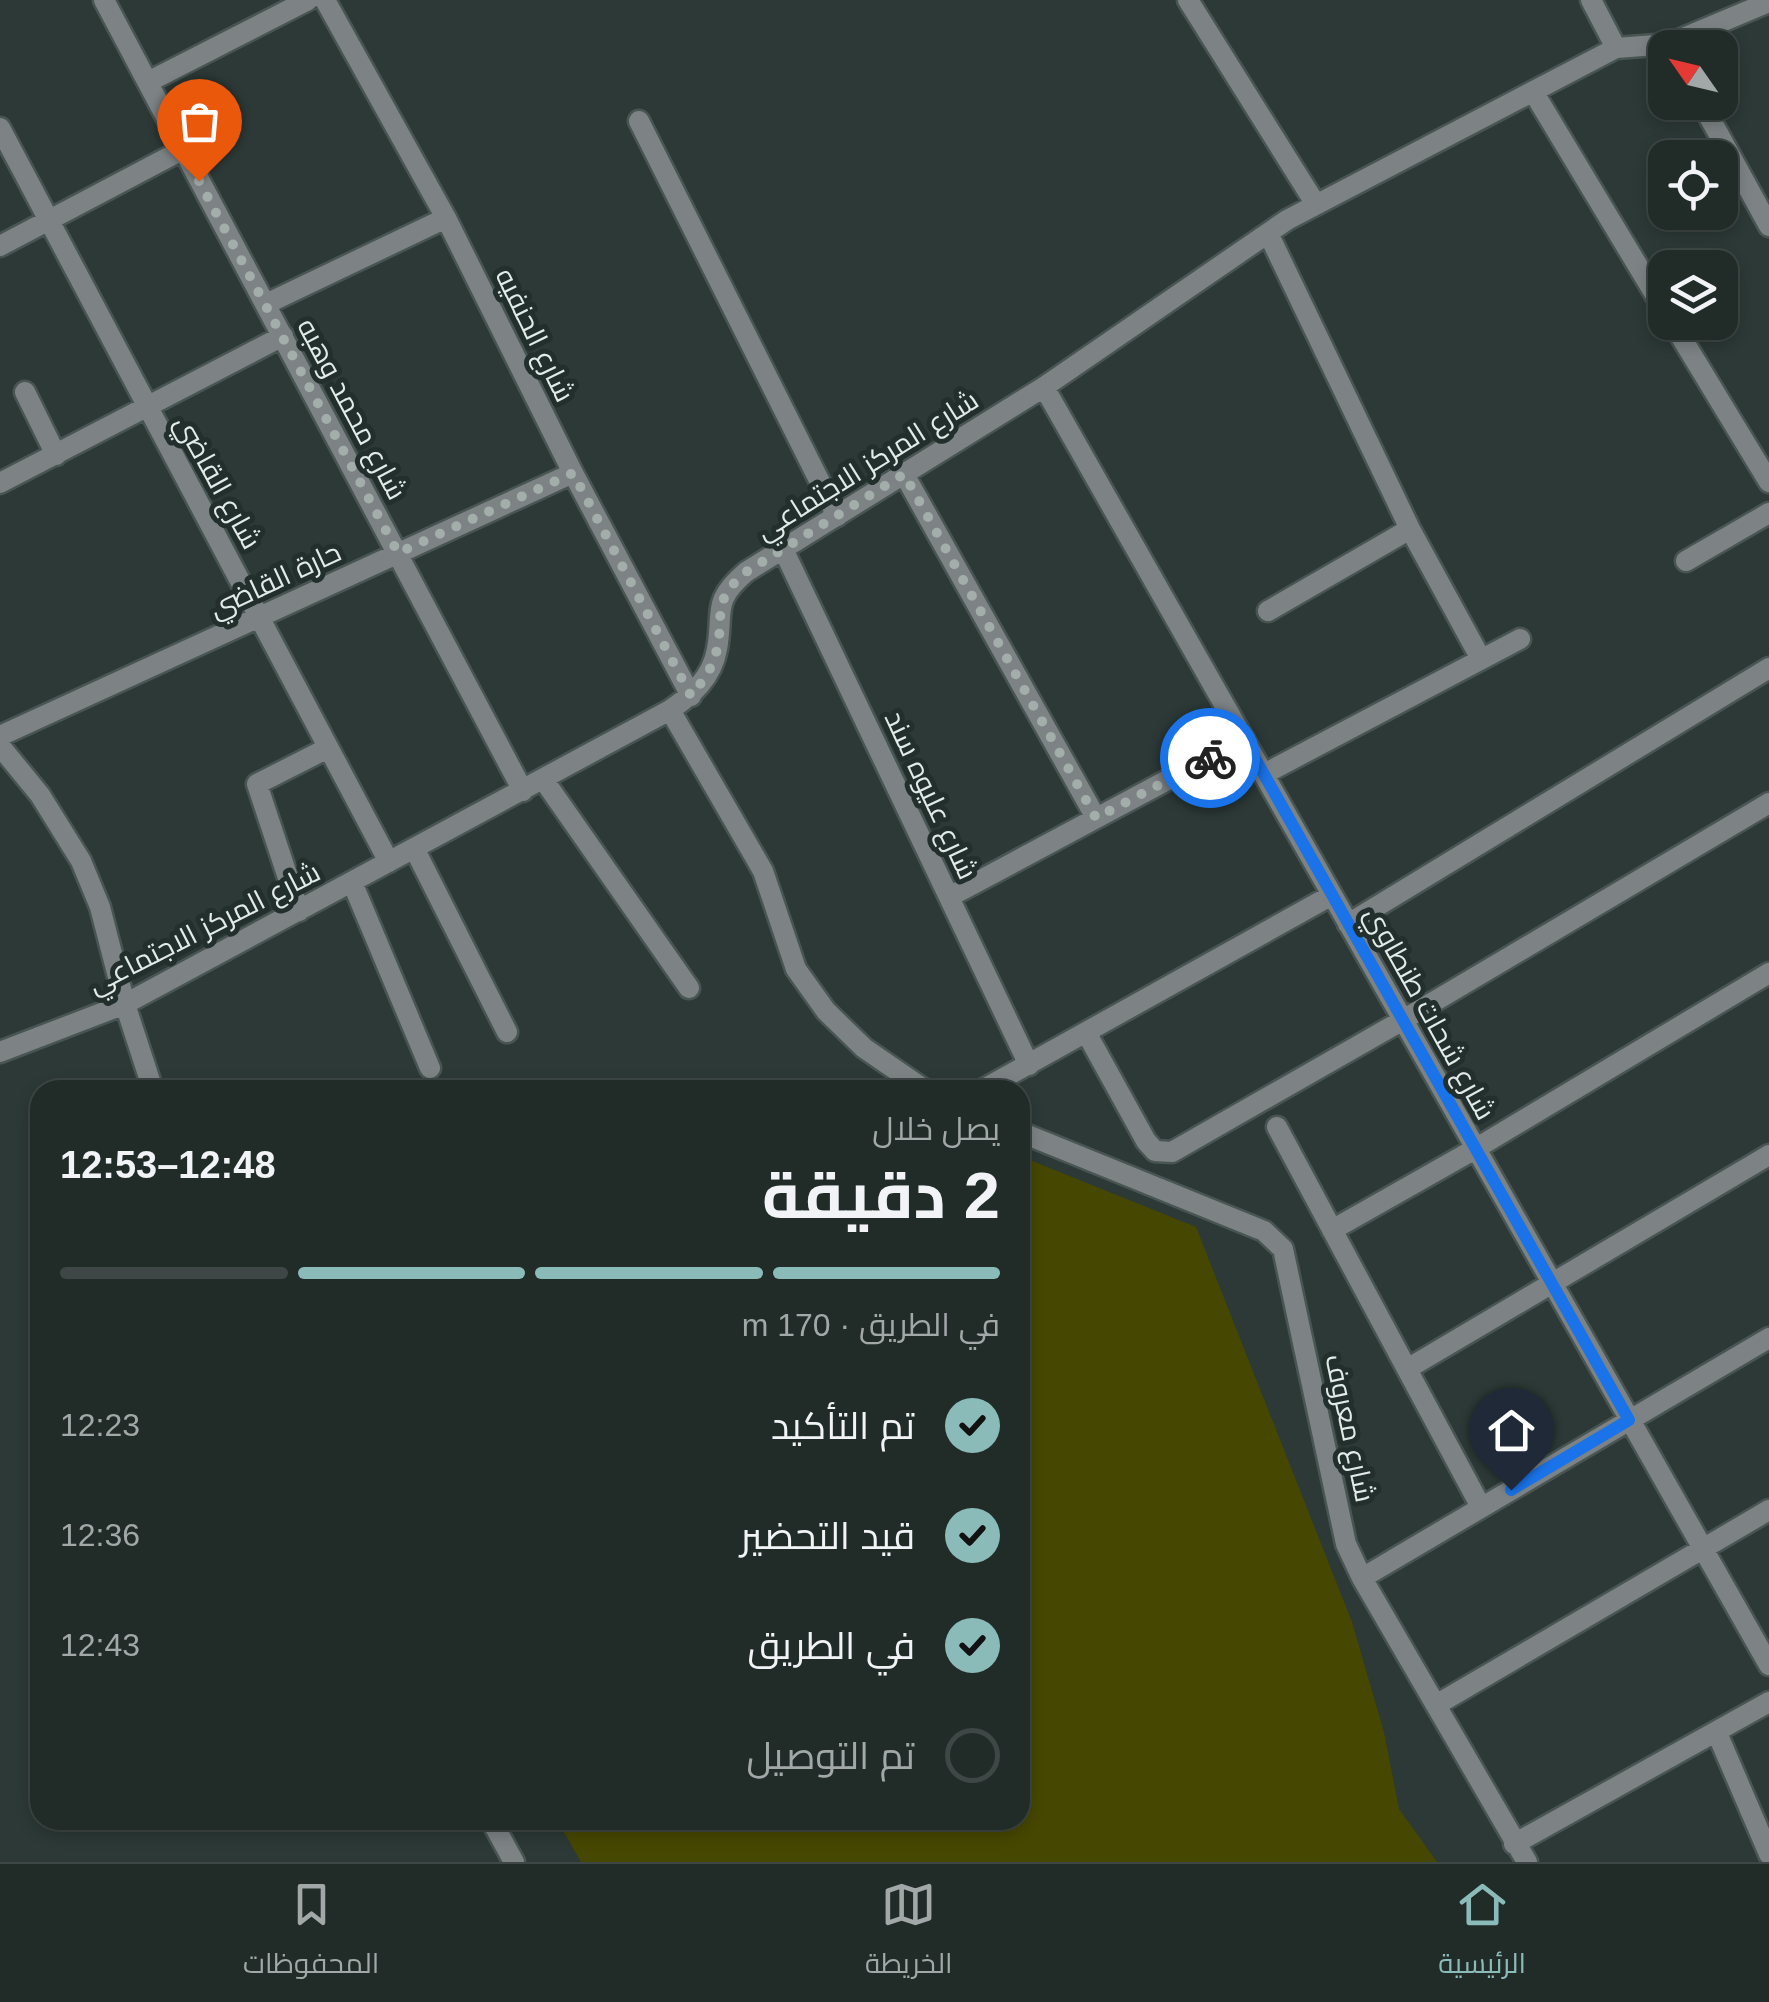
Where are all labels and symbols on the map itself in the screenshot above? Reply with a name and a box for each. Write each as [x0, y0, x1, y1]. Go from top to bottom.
north arrow [1648, 30, 1738, 120]
pin [157, 79, 242, 182]
street label: شارع الحنفيه [487, 263, 581, 408]
street label: شارع محمد وهبه [289, 313, 413, 506]
street label: شارع المركز الاجتماعي [750, 384, 987, 551]
street label: شارع القاضي [164, 410, 267, 557]
street label: حارة القاضي [204, 536, 348, 628]
street label: شارع عليوه سند [876, 706, 984, 885]
courier [1160, 708, 1260, 808]
street label: شارع المركز الاجتماعي [83, 856, 328, 1005]
street label: شارع شحات طنطاوي [1353, 901, 1501, 1128]
street label: شارع معروف [1316, 1351, 1381, 1505]
pin [1469, 1388, 1554, 1491]

